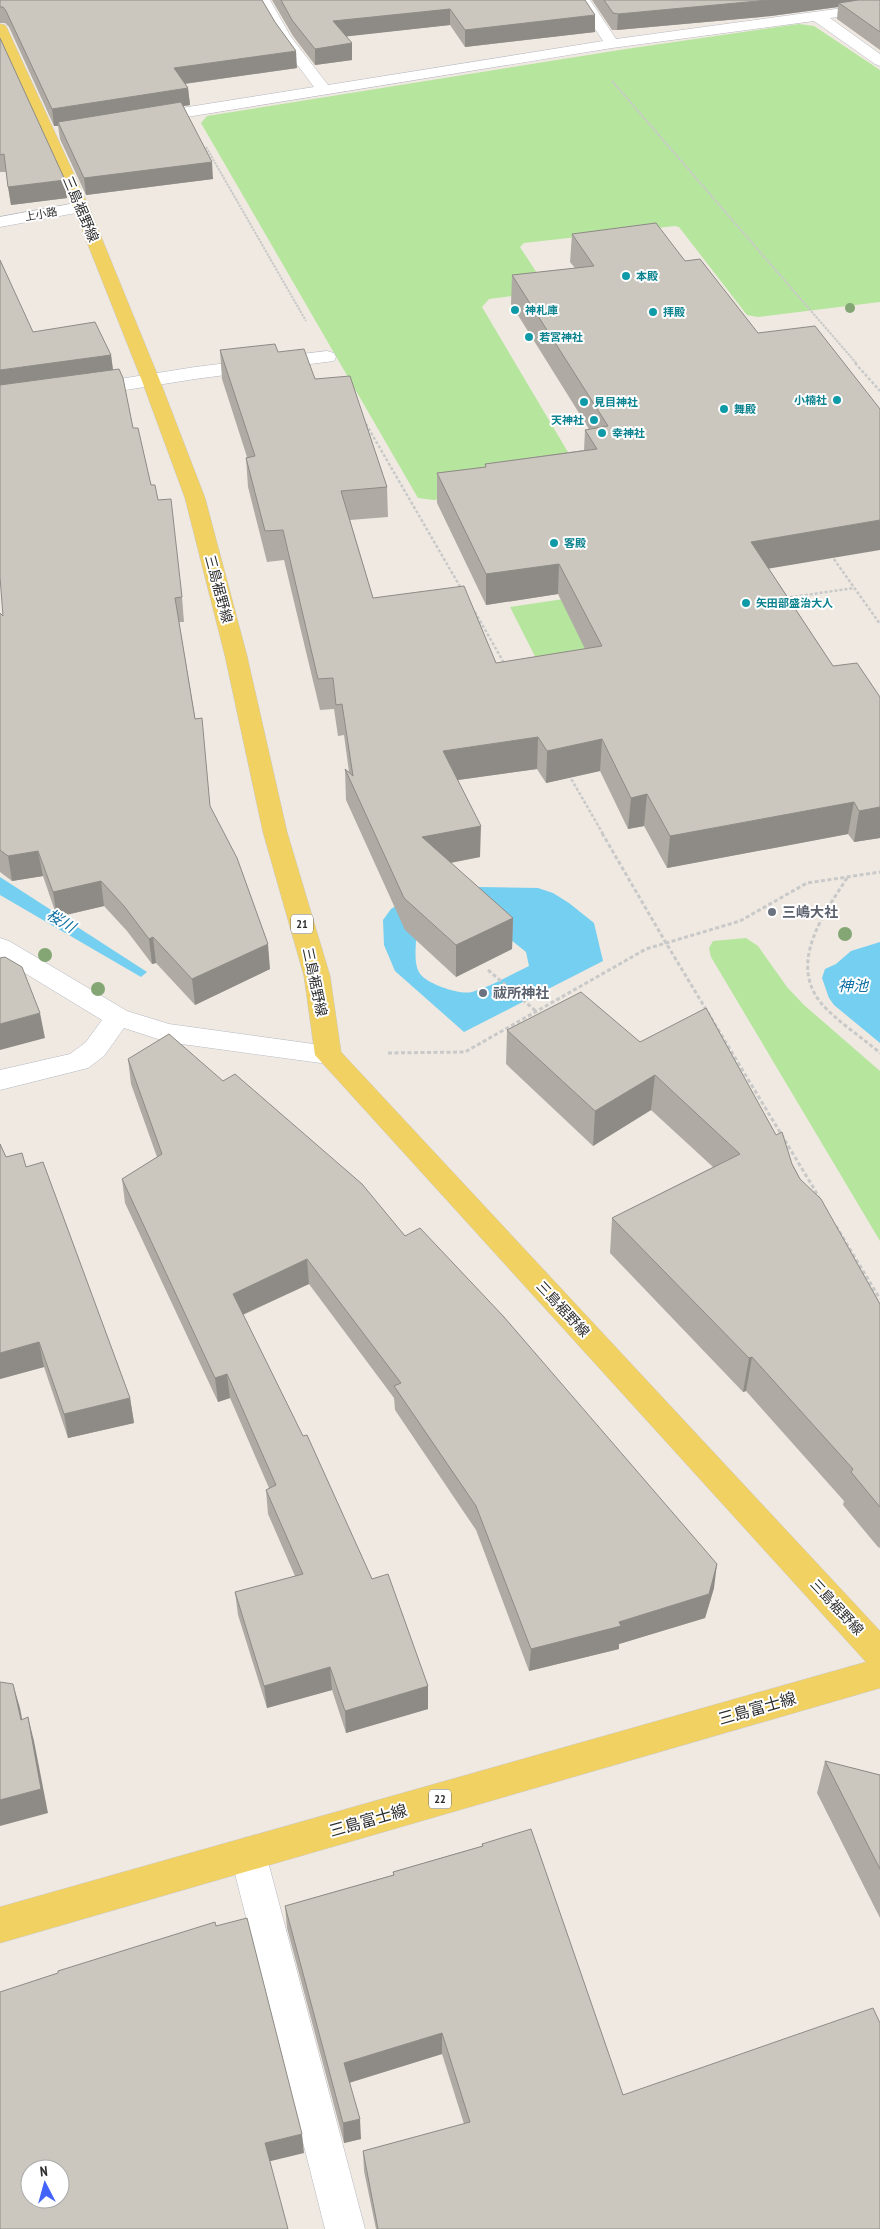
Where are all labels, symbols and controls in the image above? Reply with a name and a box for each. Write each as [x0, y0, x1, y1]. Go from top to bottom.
street label: 三島裾野線 [59, 173, 103, 245]
street label: 上小路 [24, 204, 58, 224]
place label: 本殿 [636, 269, 658, 283]
marker: 本殿 [620, 270, 632, 282]
place label: 神札庫 [525, 303, 558, 317]
marker: 神札庫 [509, 304, 521, 316]
place label: 拝殿 [663, 305, 685, 319]
marker: 拝殿 [647, 306, 659, 318]
place label: 若宮神社 [539, 330, 583, 344]
marker: 若宮神社 [523, 331, 535, 343]
place label: 小楠社 [794, 393, 827, 407]
marker: 小楠社 [831, 394, 843, 406]
place label: 見目神社 [594, 395, 638, 409]
marker: 見目神社 [578, 396, 590, 408]
place label: 舞殿 [734, 402, 756, 416]
marker: 舞殿 [718, 403, 730, 415]
place label: 天神社 [551, 413, 584, 427]
marker: 天神社 [588, 414, 600, 426]
place label: 幸神社 [612, 426, 645, 440]
marker: 幸神社 [596, 427, 608, 439]
place label: 客殿 [564, 536, 586, 550]
marker: 客殿 [548, 537, 560, 549]
street label: 三島裾野線 [201, 553, 237, 625]
place label: 矢田部盛治大人 [756, 596, 833, 610]
marker: 矢田部盛治大人 [740, 597, 752, 609]
place label: 三嶋大社 [782, 903, 838, 921]
water label: 桜川 [44, 905, 81, 937]
marker: 三嶋大社 [766, 906, 778, 918]
road number: 21 [291, 914, 313, 934]
street label: 三島裾野線 [299, 946, 331, 1018]
water label: 神池 [838, 976, 870, 995]
place label: 祓所神社 [493, 984, 549, 1002]
marker: 祓所神社 [477, 987, 489, 999]
street label: 三島裾野線 [533, 1277, 593, 1341]
street label: 三島裾野線 [807, 1575, 867, 1639]
street label: 三島富士線 [716, 1687, 798, 1729]
road number: 22 [429, 1790, 451, 1808]
street label: 三島富士線 [327, 1799, 409, 1841]
north arrow [20, 2159, 70, 2209]
text: N [39, 2162, 48, 2180]

